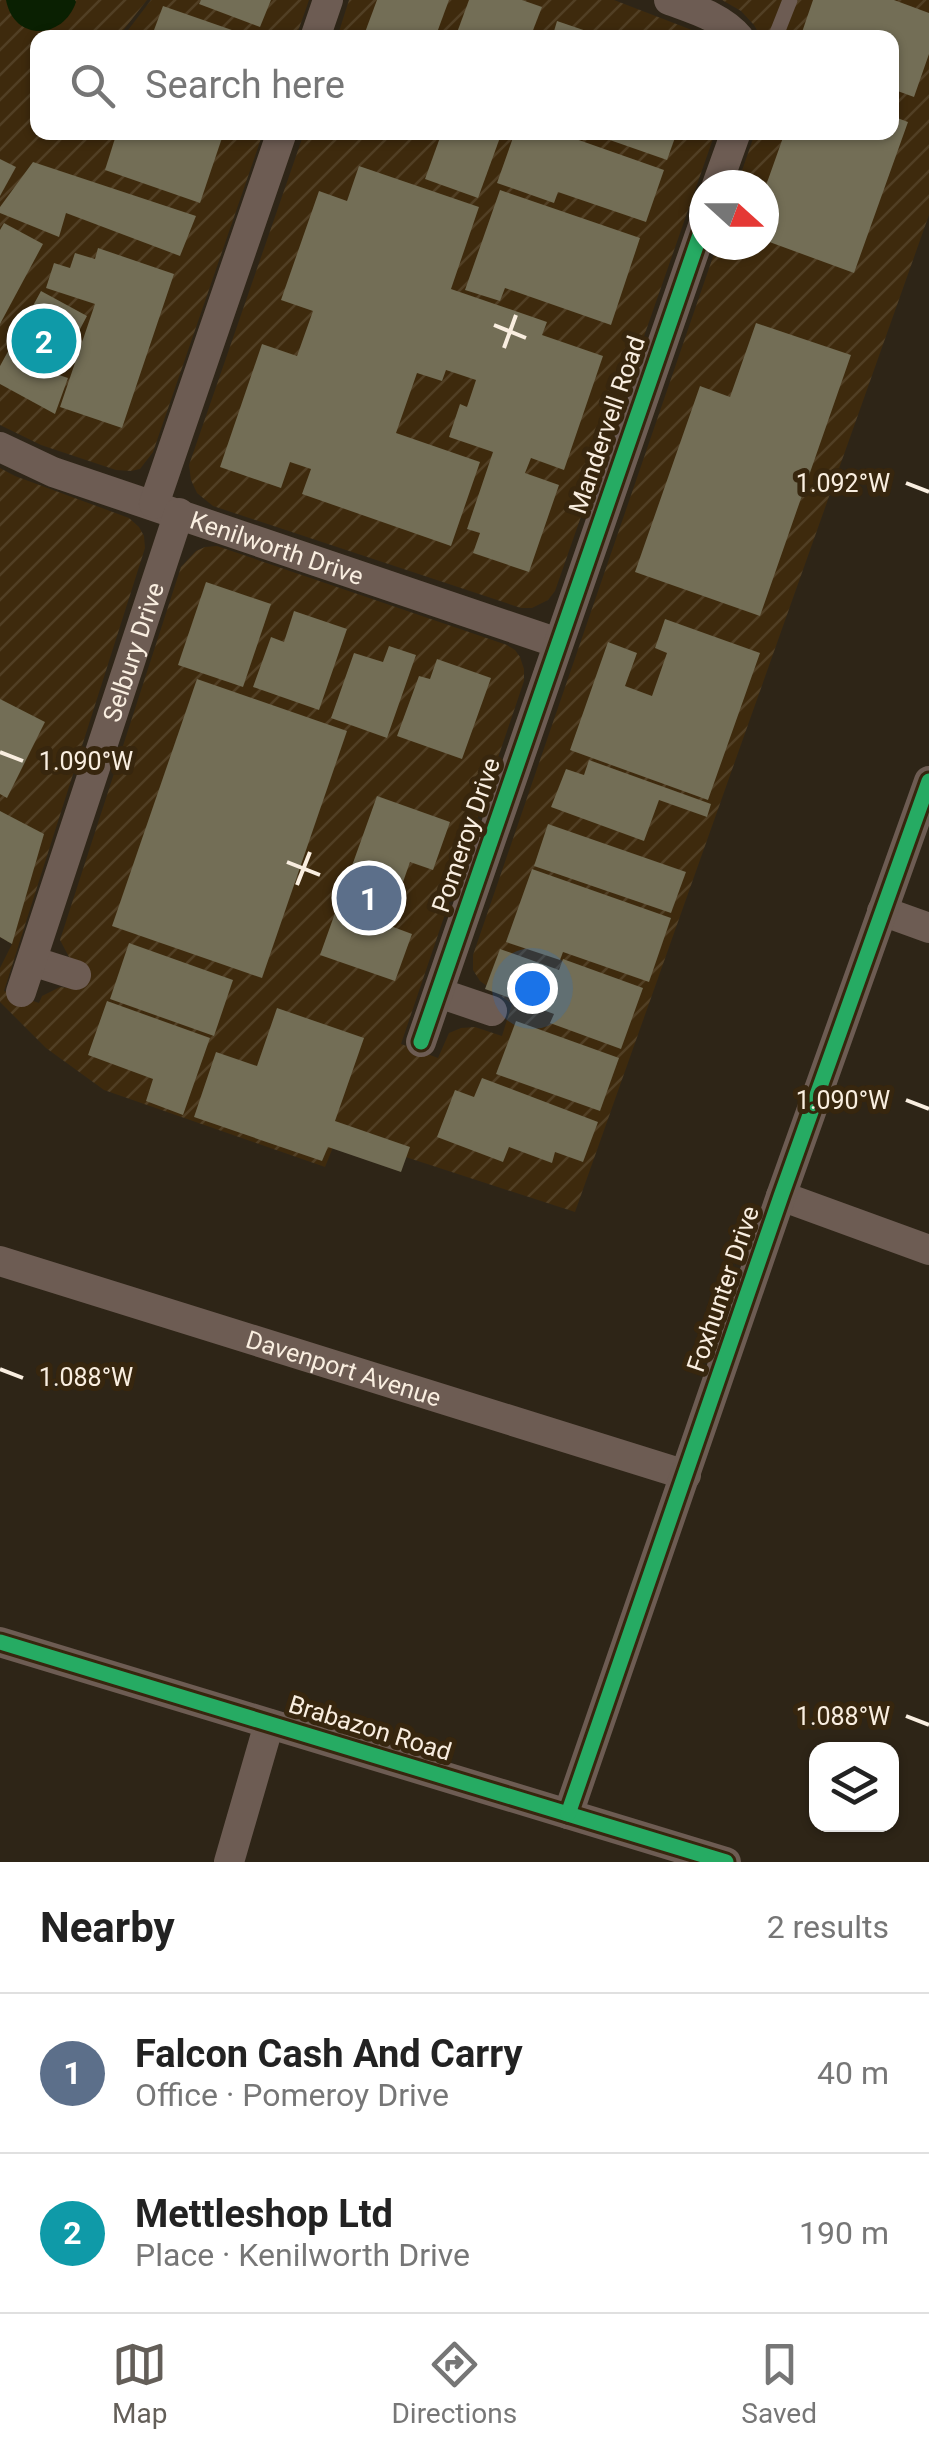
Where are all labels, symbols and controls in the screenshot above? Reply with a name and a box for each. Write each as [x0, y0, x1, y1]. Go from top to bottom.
search box [30, 30, 899, 140]
icon: search [65, 58, 120, 113]
text: Search here [145, 63, 345, 107]
north arrow [689, 170, 779, 260]
pin: 2 [12, 304, 76, 378]
street label: Mandervell Road [563, 332, 651, 518]
text: 1.092°W [796, 469, 890, 498]
street label: Kenilworth Drive [186, 505, 367, 591]
street label: Selbury Drive [97, 579, 170, 725]
text: 1.090°W [39, 747, 133, 776]
street label: Pomeroy Drive [426, 754, 506, 916]
pin: 1 [336, 860, 402, 936]
your location [507, 963, 558, 1014]
text: 1.090°W [796, 1086, 890, 1115]
street label: Foxhunter Drive [681, 1202, 765, 1376]
street label: Davenport Avenue [243, 1324, 445, 1412]
text: 1.088°W [39, 1363, 133, 1392]
street label: Brabazon Road [285, 1689, 455, 1767]
text: 1.088°W [796, 1702, 890, 1731]
map controls [809, 1742, 899, 1832]
button: layers [809, 1742, 899, 1832]
text: Nearby [40, 1903, 175, 1952]
text: 2 results [767, 1908, 889, 1946]
text: Falcon Cash And Carry [135, 2032, 523, 2076]
text: 1 [63, 2054, 82, 2092]
text: 40 m [817, 2054, 889, 2092]
text: Office · Pomeroy Drive [135, 2076, 449, 2114]
text: Mettleshop Ltd [135, 2192, 393, 2236]
text: 2 [63, 2214, 82, 2252]
text: 190 m [799, 2214, 889, 2252]
text: Place · Kenilworth Drive [135, 2236, 470, 2274]
tab: Map [112, 2337, 167, 2430]
tab: Directions [391, 2337, 517, 2430]
tab: Saved [741, 2337, 817, 2430]

